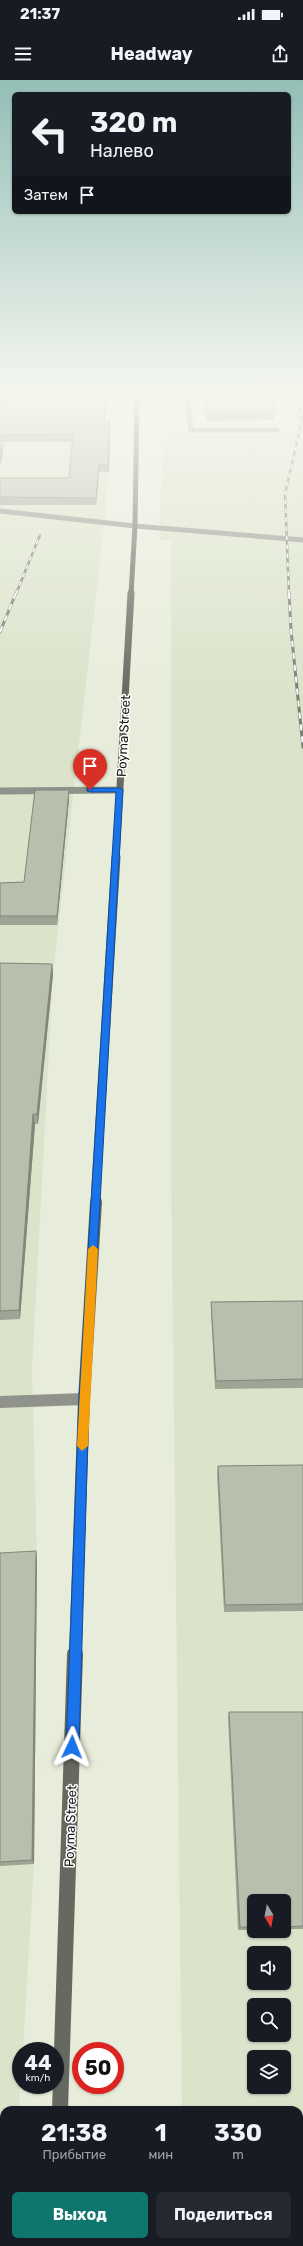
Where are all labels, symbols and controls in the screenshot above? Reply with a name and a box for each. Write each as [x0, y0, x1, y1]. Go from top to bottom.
text: 21:37 [20, 5, 60, 23]
icon: menu [12, 43, 34, 65]
text: Headway [111, 43, 192, 65]
icon: share [269, 43, 291, 65]
text: 320 m [90, 106, 177, 139]
icon: left [24, 108, 76, 160]
text: Налево [90, 140, 154, 162]
icon: arrive [76, 184, 98, 206]
text: Затем [24, 186, 68, 204]
street label: Poyma Street [114, 695, 133, 777]
pin [73, 749, 107, 790]
icon: arrive [79, 755, 101, 777]
position arrow [51, 1726, 93, 1768]
street label: Poyma Street [62, 1785, 79, 1867]
north arrow [247, 1894, 291, 1938]
map controls [247, 1894, 291, 2094]
button: sound [247, 1946, 291, 1990]
button: search [247, 1998, 291, 2042]
speed limit sign: 50 [72, 2042, 124, 2094]
button: layers [247, 2050, 291, 2094]
text: 44 [24, 2051, 52, 2075]
text: km/h [26, 2072, 50, 2084]
text: 21:38 [41, 2119, 108, 2147]
text: 1 [155, 2119, 167, 2147]
text: 330 [214, 2119, 262, 2147]
text: Прибытие [42, 2147, 106, 2162]
text: мин [148, 2147, 173, 2162]
text: m [232, 2147, 244, 2162]
button: Выход [12, 2192, 148, 2238]
button: Поделиться [156, 2192, 291, 2238]

